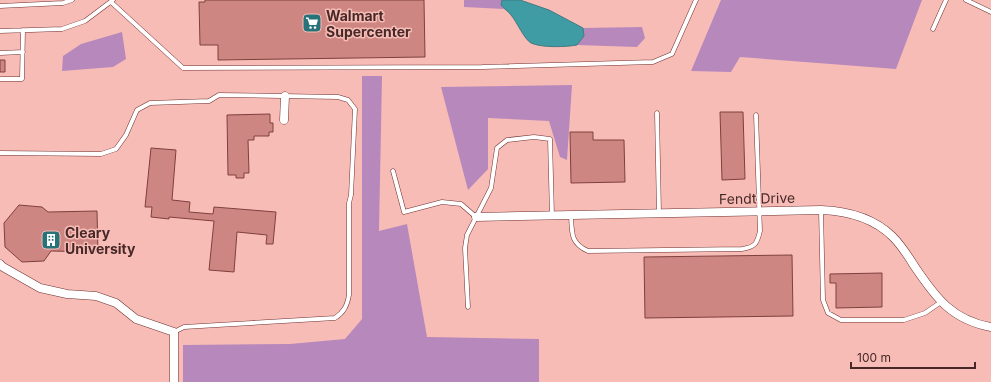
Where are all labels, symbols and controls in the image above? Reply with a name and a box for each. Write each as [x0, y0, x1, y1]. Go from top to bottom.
place label: Walmart Supercenter [326, 7, 411, 40]
supermarket icon: Walmart Supercenter [301, 12, 323, 34]
street label: Fendt Drive [719, 189, 795, 207]
place label: Cleary University [65, 224, 136, 257]
building icon: Cleary University [40, 229, 62, 251]
scale bar [851, 344, 975, 370]
text: 100 m [857, 350, 891, 365]

